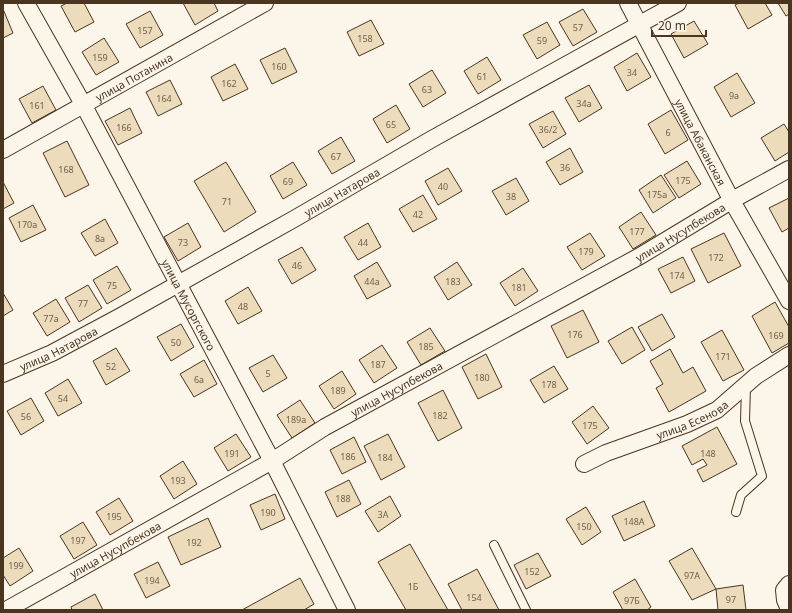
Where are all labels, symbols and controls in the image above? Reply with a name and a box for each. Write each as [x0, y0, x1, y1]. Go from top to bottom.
scale bar [652, 12, 706, 38]
text: 20 m [658, 17, 686, 34]
house number: 57 [573, 21, 583, 34]
house number: 157 [137, 24, 153, 37]
house number: 158 [357, 32, 373, 45]
house number: 59 [537, 34, 547, 47]
street label: улица Потанина [92, 49, 175, 104]
house number: 159 [92, 51, 108, 64]
house number: 160 [271, 60, 287, 73]
house number: 34 [627, 66, 637, 79]
house number: 61 [477, 70, 487, 83]
house number: 162 [221, 77, 237, 90]
house number: 63 [422, 83, 432, 96]
house number: 9а [729, 89, 739, 102]
house number: 164 [156, 92, 172, 105]
street label: улица Абаканская [672, 96, 730, 188]
house number: 34а [576, 97, 592, 110]
house number: 161 [29, 99, 45, 112]
house number: 65 [386, 118, 396, 131]
house number: 166 [116, 121, 132, 134]
house number: 36/2 [539, 123, 557, 136]
house number: 6 [665, 126, 671, 139]
house number: 67 [331, 150, 341, 163]
house number: 36 [560, 161, 570, 174]
house number: 168 [58, 163, 74, 176]
street label: улица Натарова [301, 164, 382, 219]
house number: 175 [675, 174, 691, 187]
house number: 69 [283, 175, 293, 188]
house number: 40 [438, 180, 448, 193]
house number: 175а [647, 188, 667, 201]
house number: 38 [506, 190, 516, 203]
house number: 71 [222, 195, 232, 208]
street label: улица Нусупбекова [632, 199, 728, 265]
house number: 42 [413, 208, 423, 221]
house number: 170а [17, 218, 37, 231]
house number: 177 [629, 225, 645, 238]
house number: 8а [95, 232, 105, 245]
house number: 73 [178, 236, 188, 249]
house number: 44 [358, 236, 368, 249]
house number: 179 [578, 245, 594, 258]
house number: 172 [708, 251, 724, 264]
street label: улица Мусоргского [159, 256, 220, 353]
house number: 46 [292, 259, 302, 272]
house number: 174 [669, 269, 685, 282]
house number: 44а [364, 275, 380, 288]
house number: 183 [445, 275, 461, 288]
house number: 75 [107, 279, 117, 292]
house number: 181 [511, 281, 527, 294]
house number: 77 [78, 297, 88, 310]
house number: 48 [238, 300, 248, 313]
house number: 77а [43, 312, 59, 325]
street label: улица Натарова [17, 323, 100, 374]
house number: 176 [567, 328, 583, 341]
house number: 169 [768, 329, 784, 342]
house number: 50 [171, 336, 181, 349]
house number: 185 [418, 340, 434, 353]
house number: 171 [715, 350, 731, 363]
street label: улица Нусупбекова [348, 357, 445, 419]
house number: 187 [370, 358, 386, 371]
house number: 52 [106, 360, 116, 373]
house number: 5 [265, 367, 271, 380]
house number: 180 [474, 371, 490, 384]
house number: 6а [194, 373, 204, 386]
house number: 178 [541, 378, 557, 391]
house number: 189 [330, 384, 346, 397]
house number: 54 [58, 392, 68, 405]
street label: улица Есенова [654, 397, 731, 442]
house number: 182 [432, 409, 448, 422]
house number: 56 [21, 410, 31, 423]
house number: 189а [286, 413, 306, 426]
house number: 175 [582, 419, 598, 432]
house number: 191 [224, 447, 240, 460]
house number: 148 [700, 447, 716, 460]
house number: 186 [340, 450, 356, 463]
house number: 184 [377, 451, 393, 464]
house number: 193 [170, 474, 186, 487]
house number: 188 [335, 492, 351, 505]
house number: 190 [260, 506, 276, 519]
house number: 3А [378, 508, 389, 521]
house number: 195 [106, 510, 122, 523]
house number: 148А [623, 515, 645, 528]
street label: улица Нусупбекова [67, 517, 163, 580]
house number: 150 [576, 520, 592, 533]
house number: 197 [70, 534, 86, 547]
house number: 192 [186, 536, 202, 549]
house number: 199 [8, 559, 24, 572]
house number: 152 [524, 565, 540, 578]
house number: 97А [684, 569, 700, 582]
house number: 194 [144, 574, 160, 587]
house number: 1Б [408, 580, 419, 593]
house number: 154 [466, 591, 482, 604]
house number: 97 [726, 593, 736, 606]
house number: 97Б [624, 594, 640, 607]

